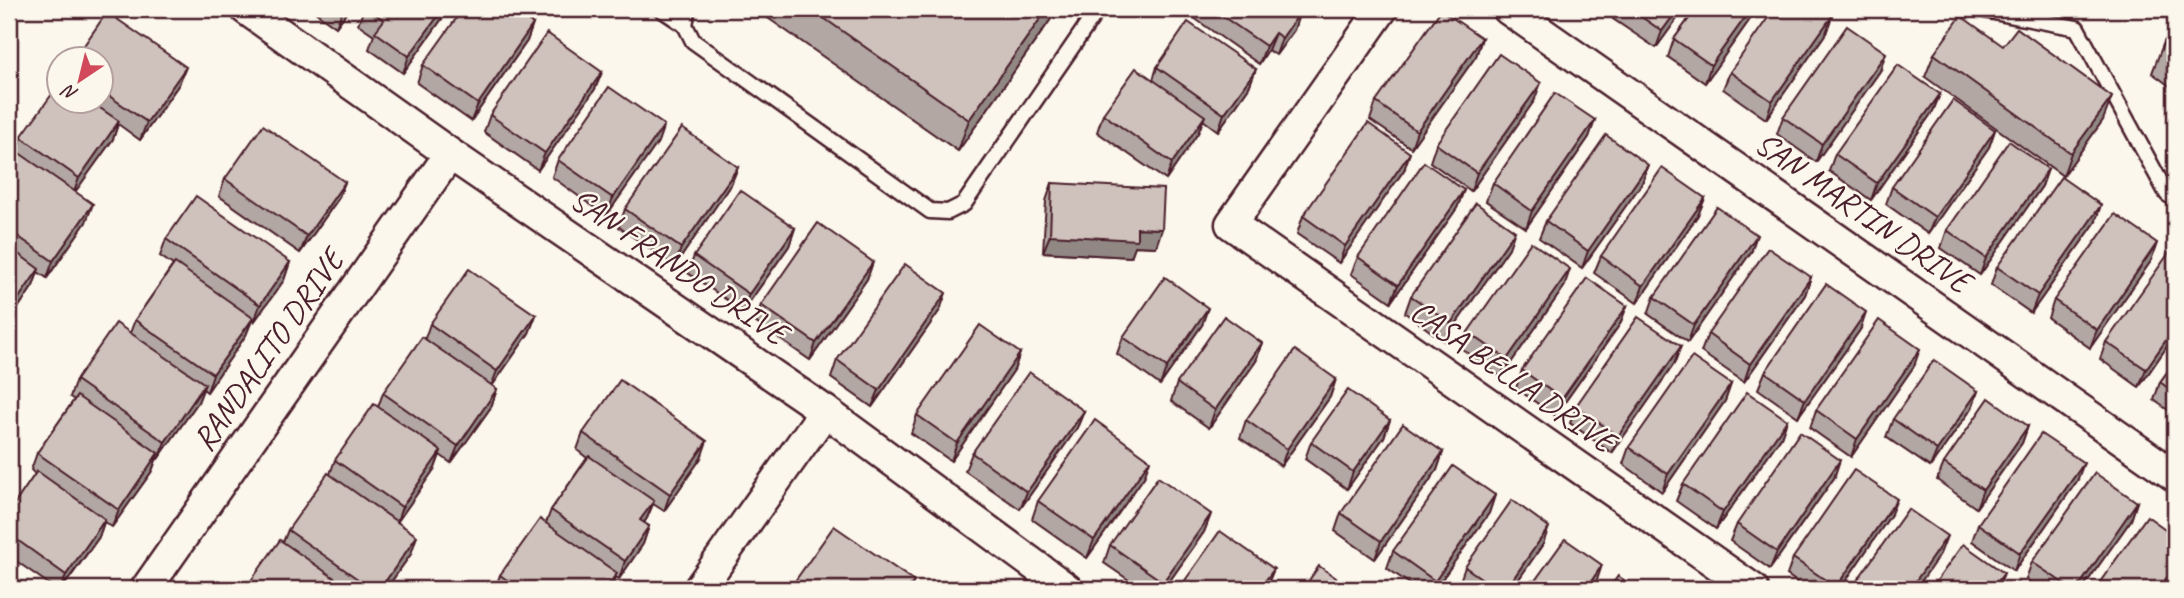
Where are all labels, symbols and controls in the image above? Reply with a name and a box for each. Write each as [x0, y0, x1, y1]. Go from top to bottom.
north arrow [46, 46, 116, 116]
text: N [56, 78, 83, 106]
street label: SAN MARTIN DRIVE [1747, 122, 1982, 304]
street label: SAN FRANDO DRIVE [563, 178, 799, 356]
street label: RANDALITO DRIVE [183, 238, 355, 459]
street label: CASA BELLA DRIVE [1403, 290, 1627, 464]

